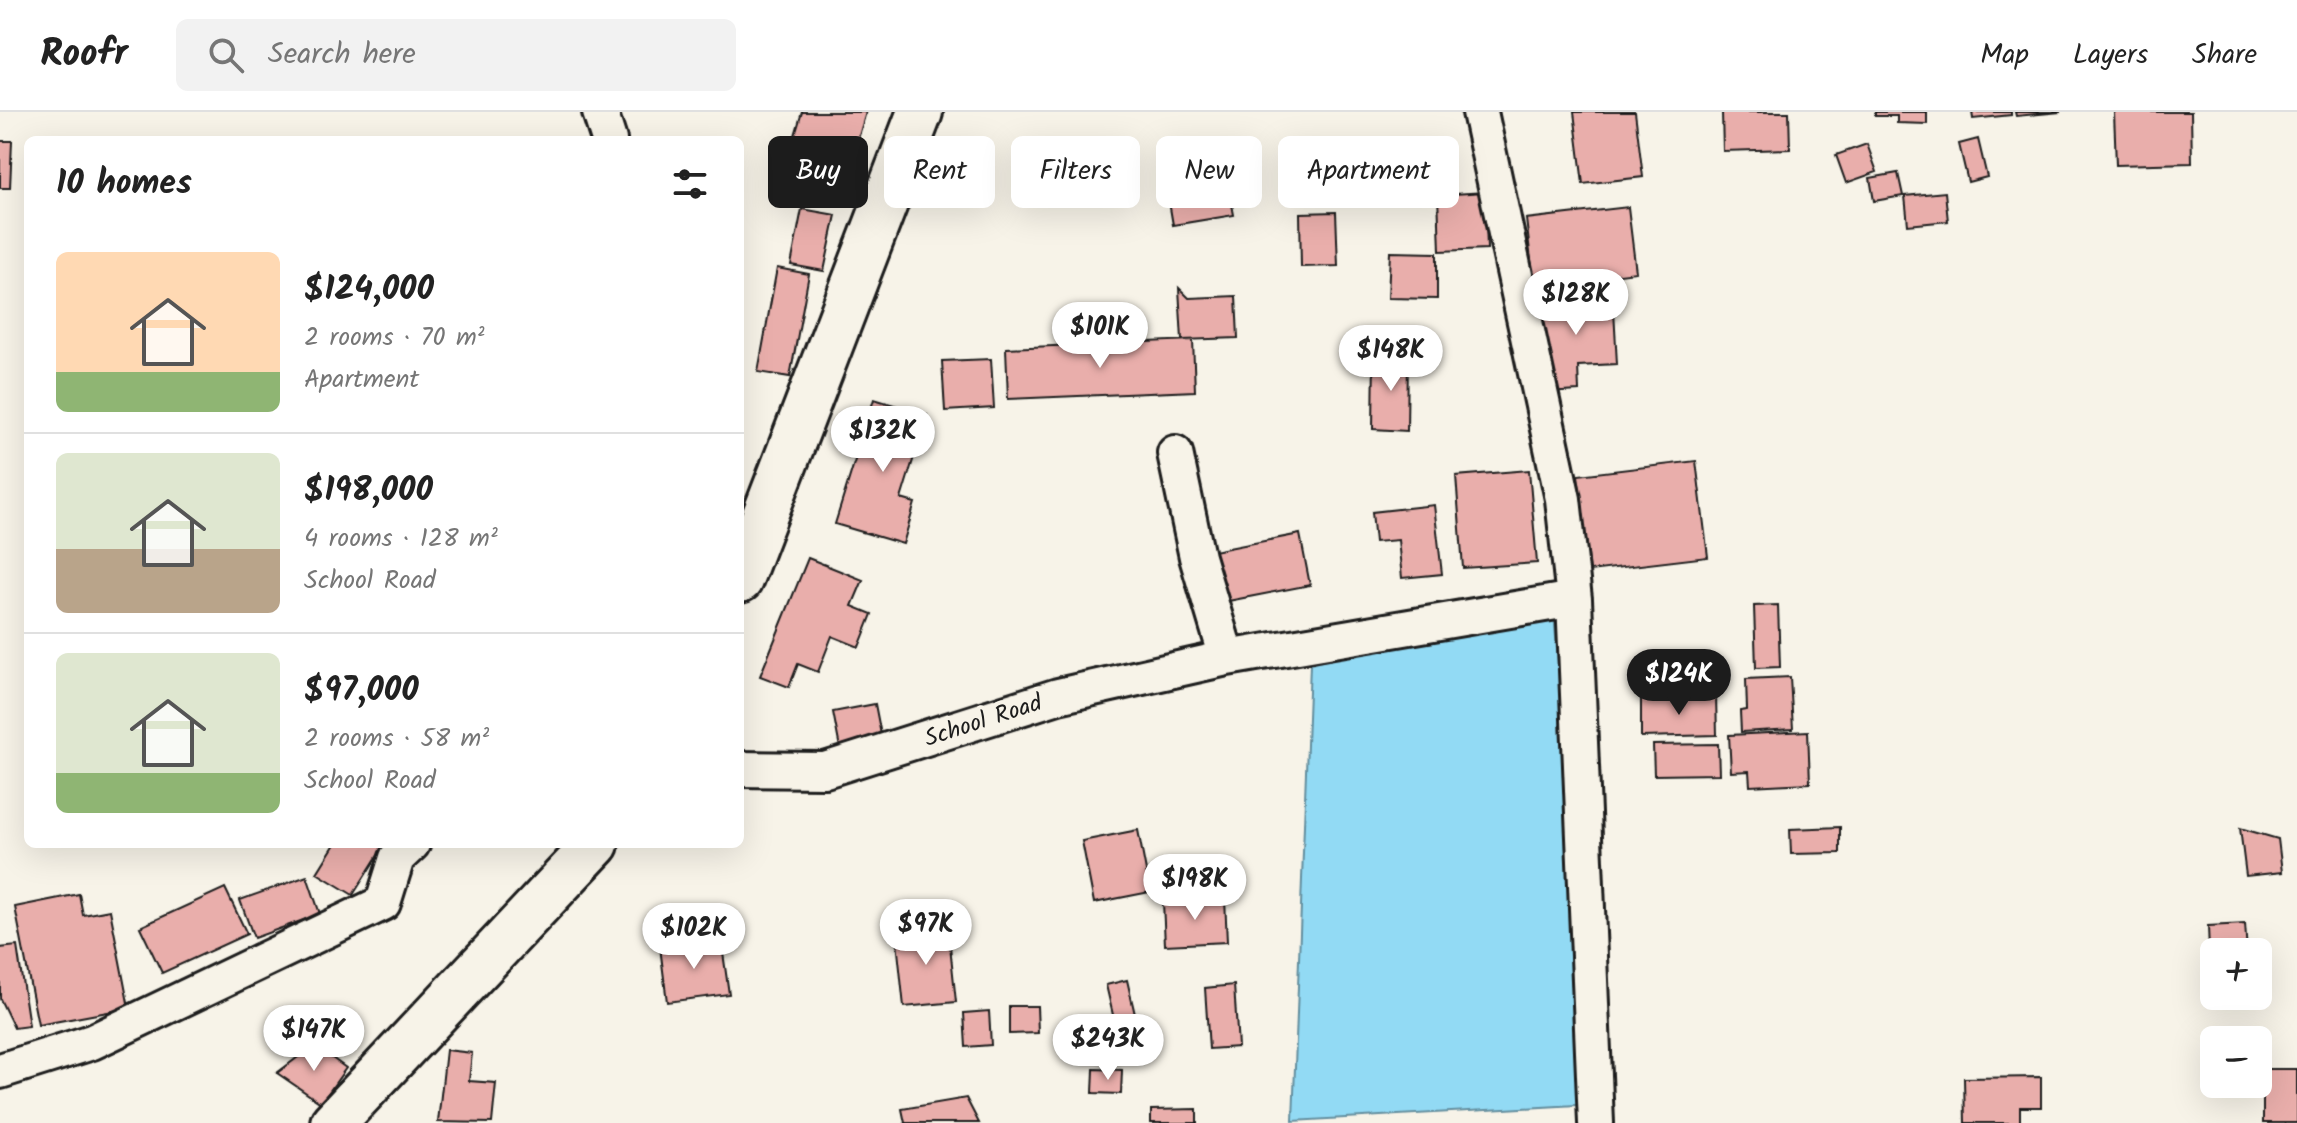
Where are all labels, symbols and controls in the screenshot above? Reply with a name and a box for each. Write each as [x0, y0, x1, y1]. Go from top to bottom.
search box [176, 19, 736, 91]
text: Roofr [40, 25, 128, 85]
text: Search here [268, 31, 416, 79]
icon: search [204, 33, 248, 77]
text: Map [1980, 33, 2029, 78]
text: Layers [2073, 33, 2148, 78]
text: Share [2192, 33, 2257, 78]
chip: Buy [768, 136, 868, 208]
chip: Rent [884, 136, 995, 208]
chip: Filters [1011, 136, 1140, 208]
chip: New [1156, 136, 1262, 208]
chip: Apartment [1278, 136, 1459, 208]
text: 10 homes [56, 157, 192, 211]
icon: filters [668, 162, 712, 206]
text: $124,000 [304, 263, 434, 317]
pin: $128K [1520, 269, 1632, 337]
text: $128K [1541, 274, 1611, 316]
icon: home [120, 284, 216, 380]
pin: $101K [1044, 302, 1156, 370]
text: $101K [1070, 307, 1130, 349]
text: 2 rooms · 70 m² [304, 317, 485, 359]
pin: $148K [1335, 325, 1447, 393]
text: $148K [1357, 330, 1425, 372]
text: Apartment [304, 359, 419, 401]
pin: $132K [827, 406, 939, 474]
text: $132K [849, 411, 917, 453]
text: $198,000 [304, 464, 433, 518]
icon: home [120, 485, 216, 581]
text: 4 rooms · 128 m² [304, 518, 498, 560]
text: School Road [304, 560, 436, 602]
pin: $124K [1623, 649, 1735, 717]
text: $124K [1645, 654, 1713, 696]
text: $97,000 [304, 664, 419, 718]
street label: School Road [920, 684, 1048, 759]
icon: home [120, 685, 216, 781]
text: 2 rooms · 58 m² [304, 718, 489, 760]
text: School Road [304, 760, 436, 802]
pin: $198K [1139, 854, 1251, 922]
text: $198K [1161, 859, 1229, 901]
pin: $97K [879, 899, 973, 967]
pin: $102K [638, 903, 750, 971]
text: $97K [898, 904, 954, 946]
text: $102K [660, 908, 728, 950]
map controls [2200, 938, 2272, 1098]
button: + [2200, 938, 2272, 1010]
pin: $147K [258, 1005, 370, 1073]
text: $147K [281, 1010, 347, 1052]
pin: $243K [1052, 1014, 1164, 1082]
text: $243K [1071, 1019, 1145, 1061]
button: − [2200, 1026, 2272, 1098]

